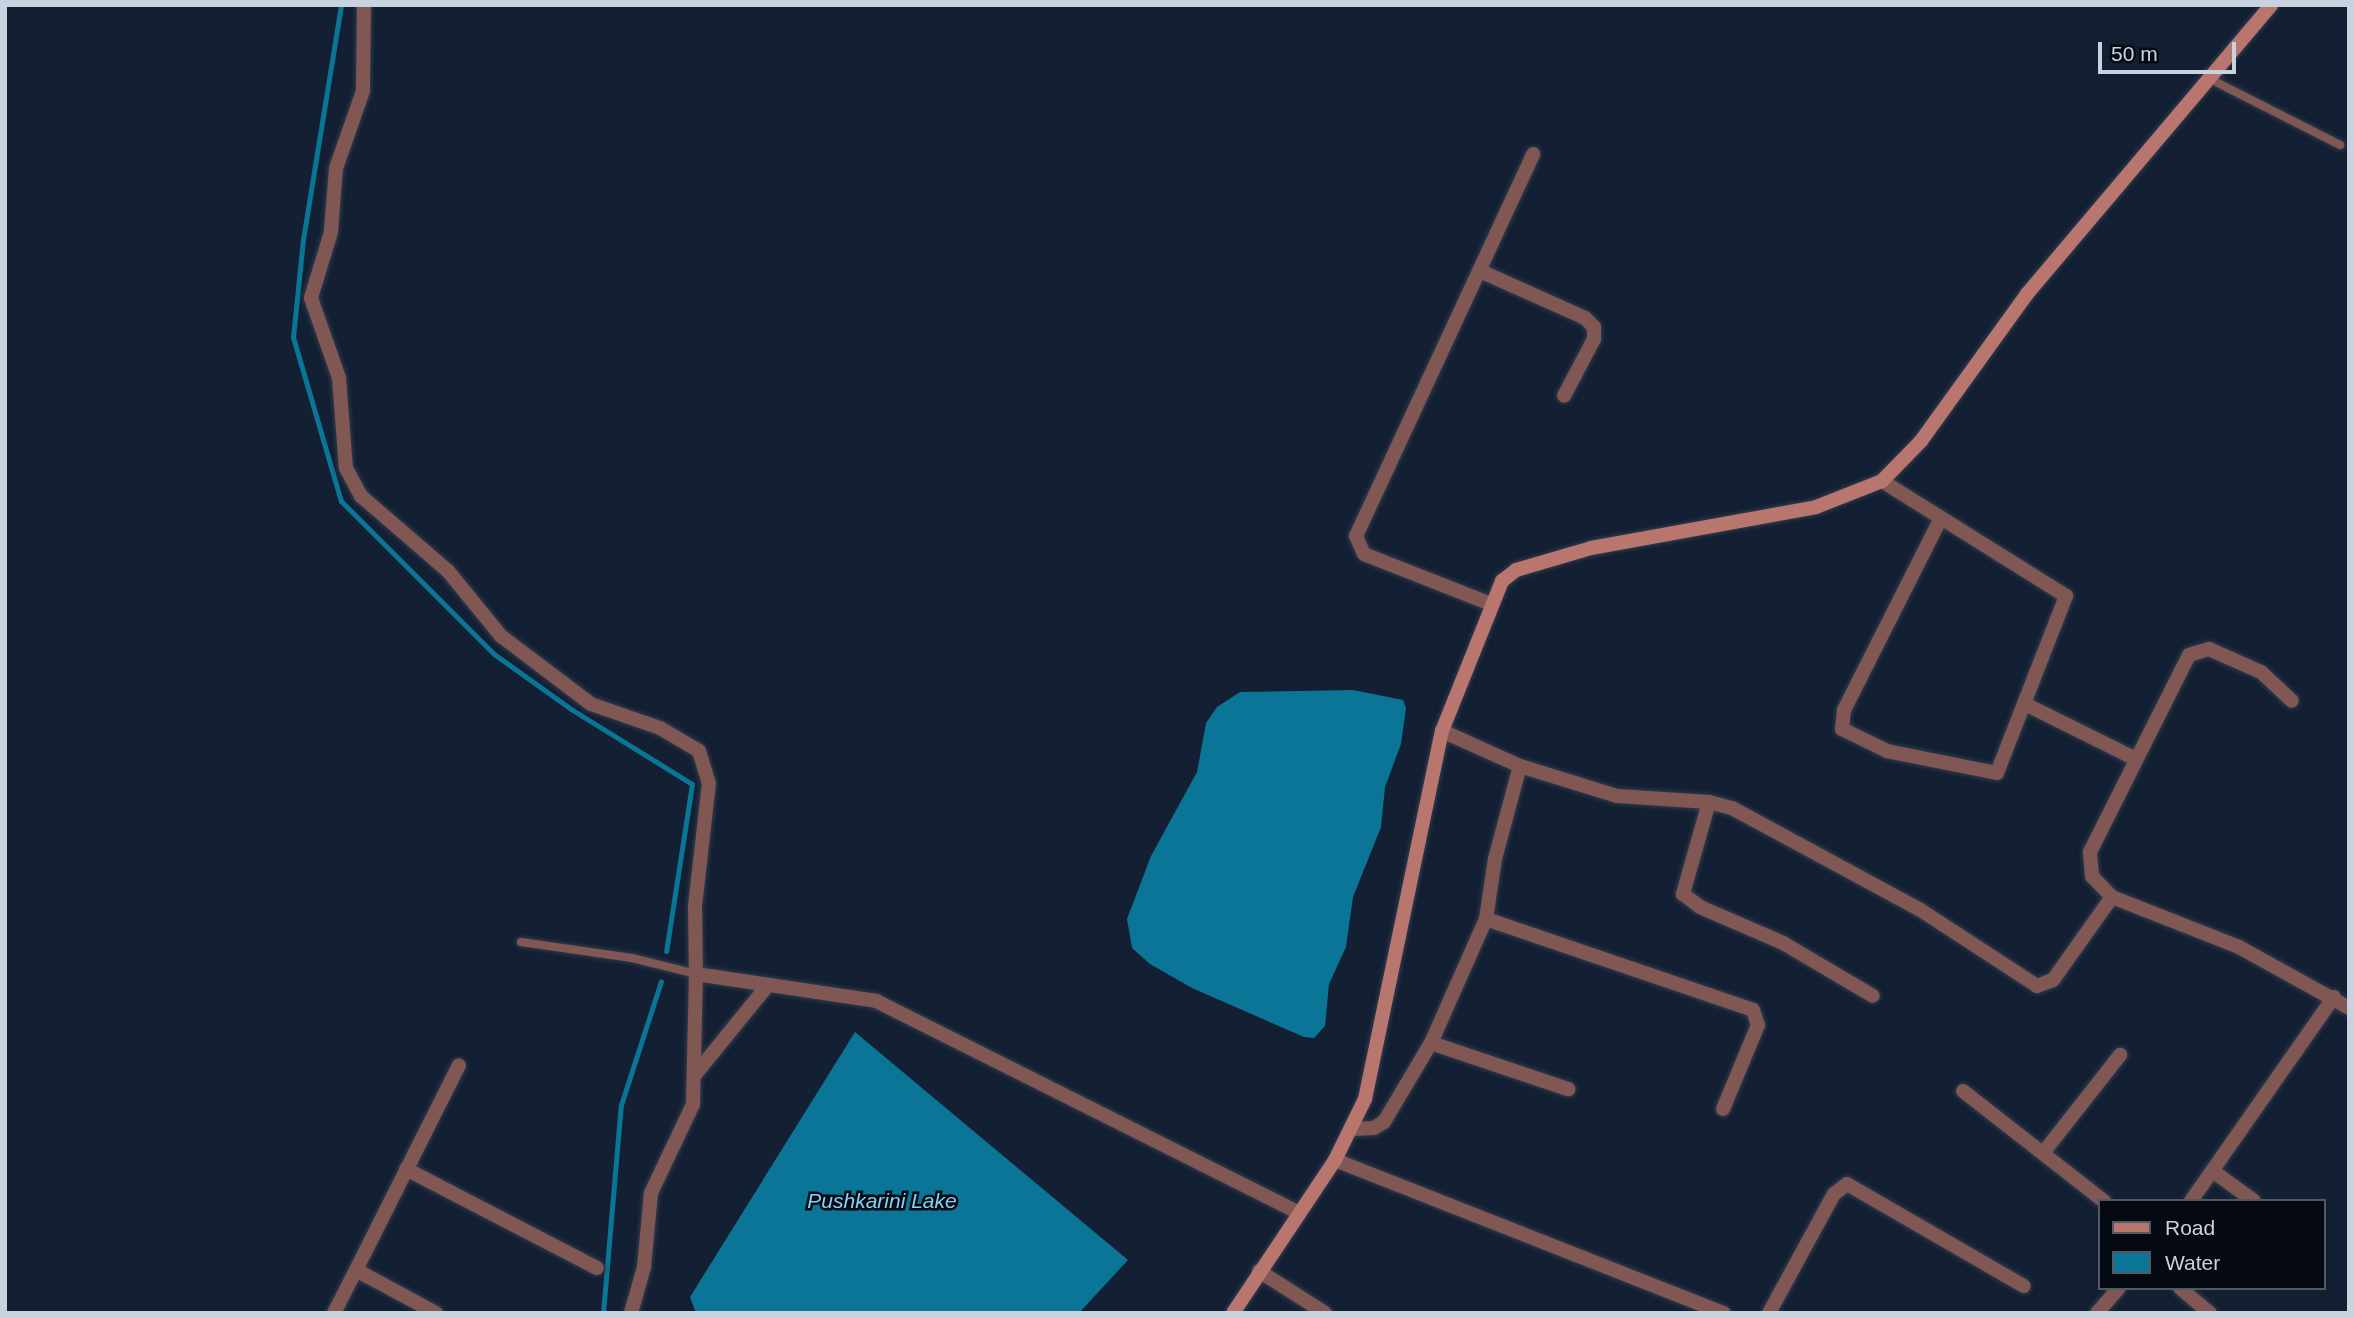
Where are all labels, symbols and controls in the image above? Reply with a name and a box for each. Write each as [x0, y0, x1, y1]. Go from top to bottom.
scale bar [2102, 28, 2240, 72]
text: 50 m [2111, 42, 2158, 65]
water label: Pushkarini Lake [807, 1188, 957, 1214]
legend [2098, 1199, 2326, 1290]
text: Road [2165, 1216, 2215, 1239]
text: Water [2165, 1251, 2220, 1274]

